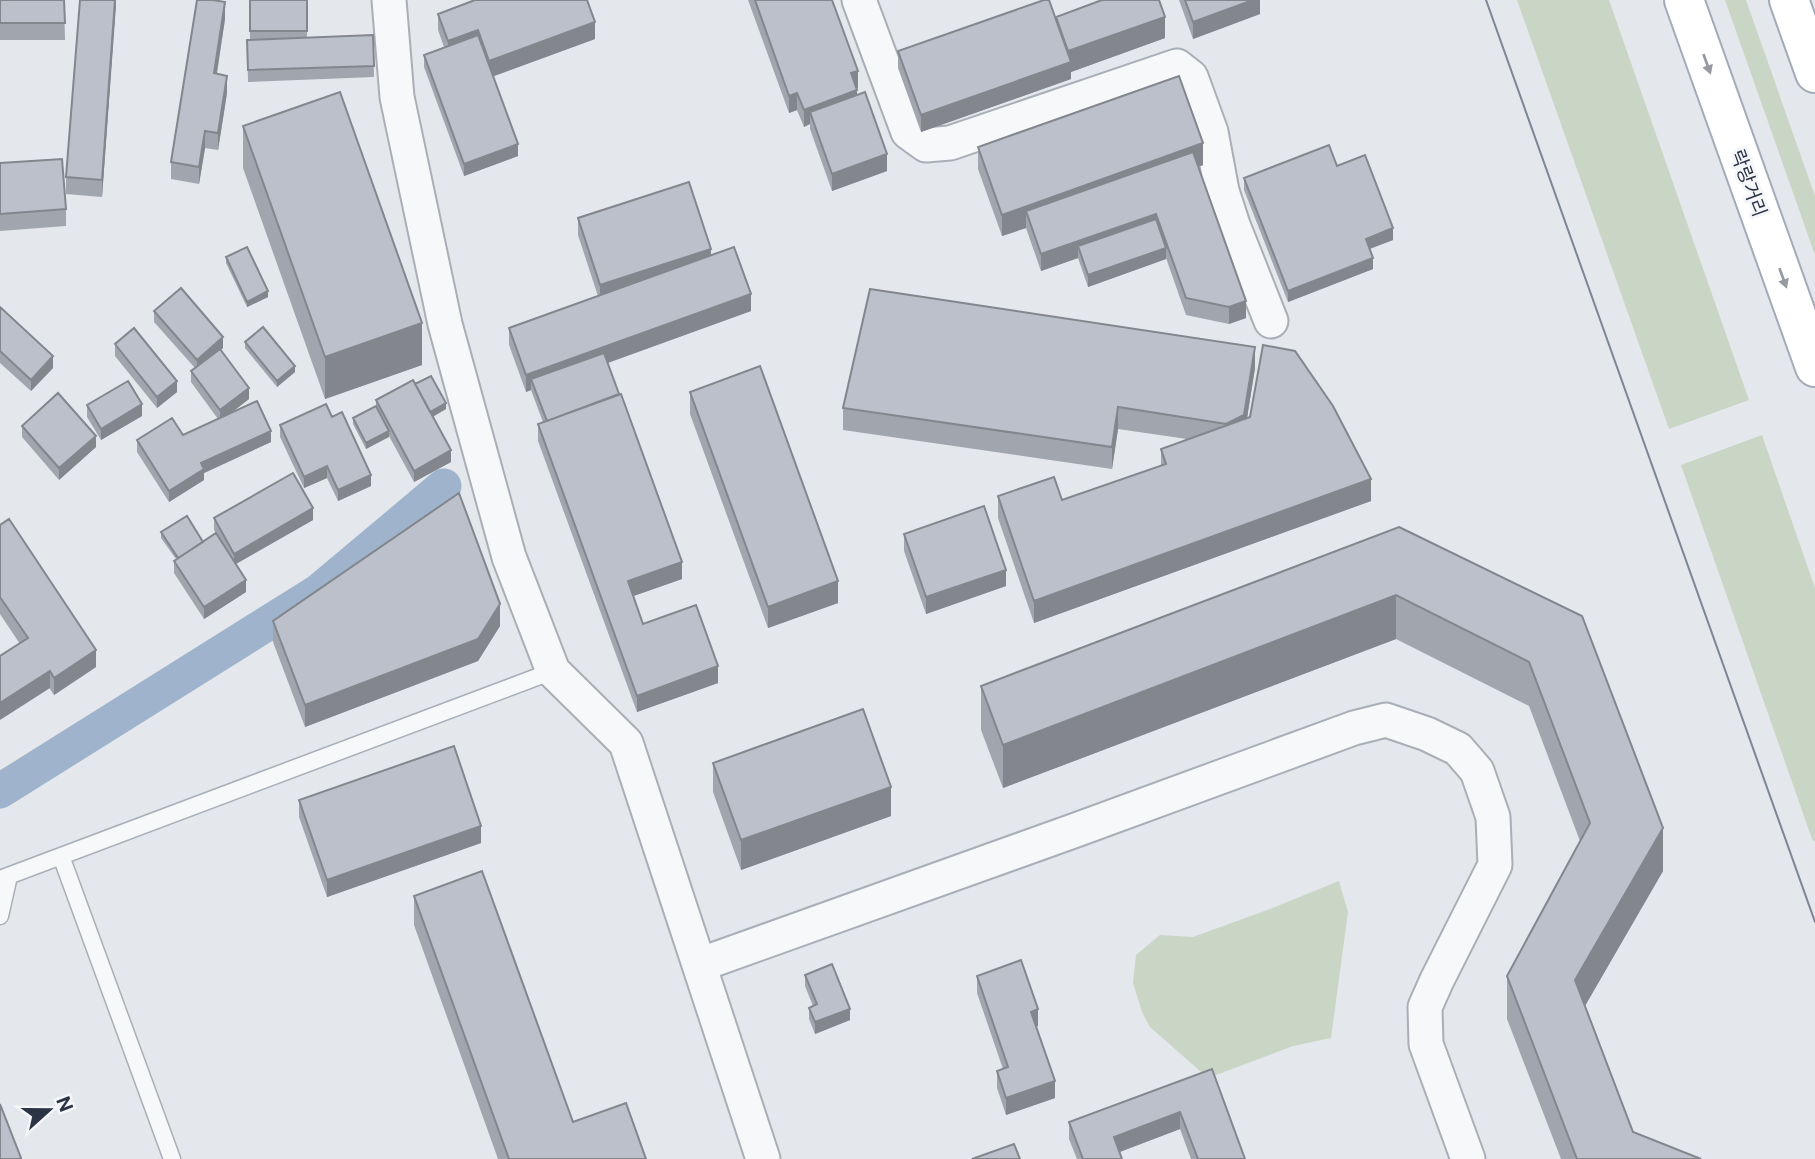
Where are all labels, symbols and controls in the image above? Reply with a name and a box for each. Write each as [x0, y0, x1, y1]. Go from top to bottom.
one-way arrow [1701, 54, 1712, 75]
street label: 락랑거리 [1727, 146, 1771, 220]
one-way arrow [1778, 268, 1789, 289]
north arrow [14, 1075, 84, 1145]
text: N [52, 1093, 78, 1115]

